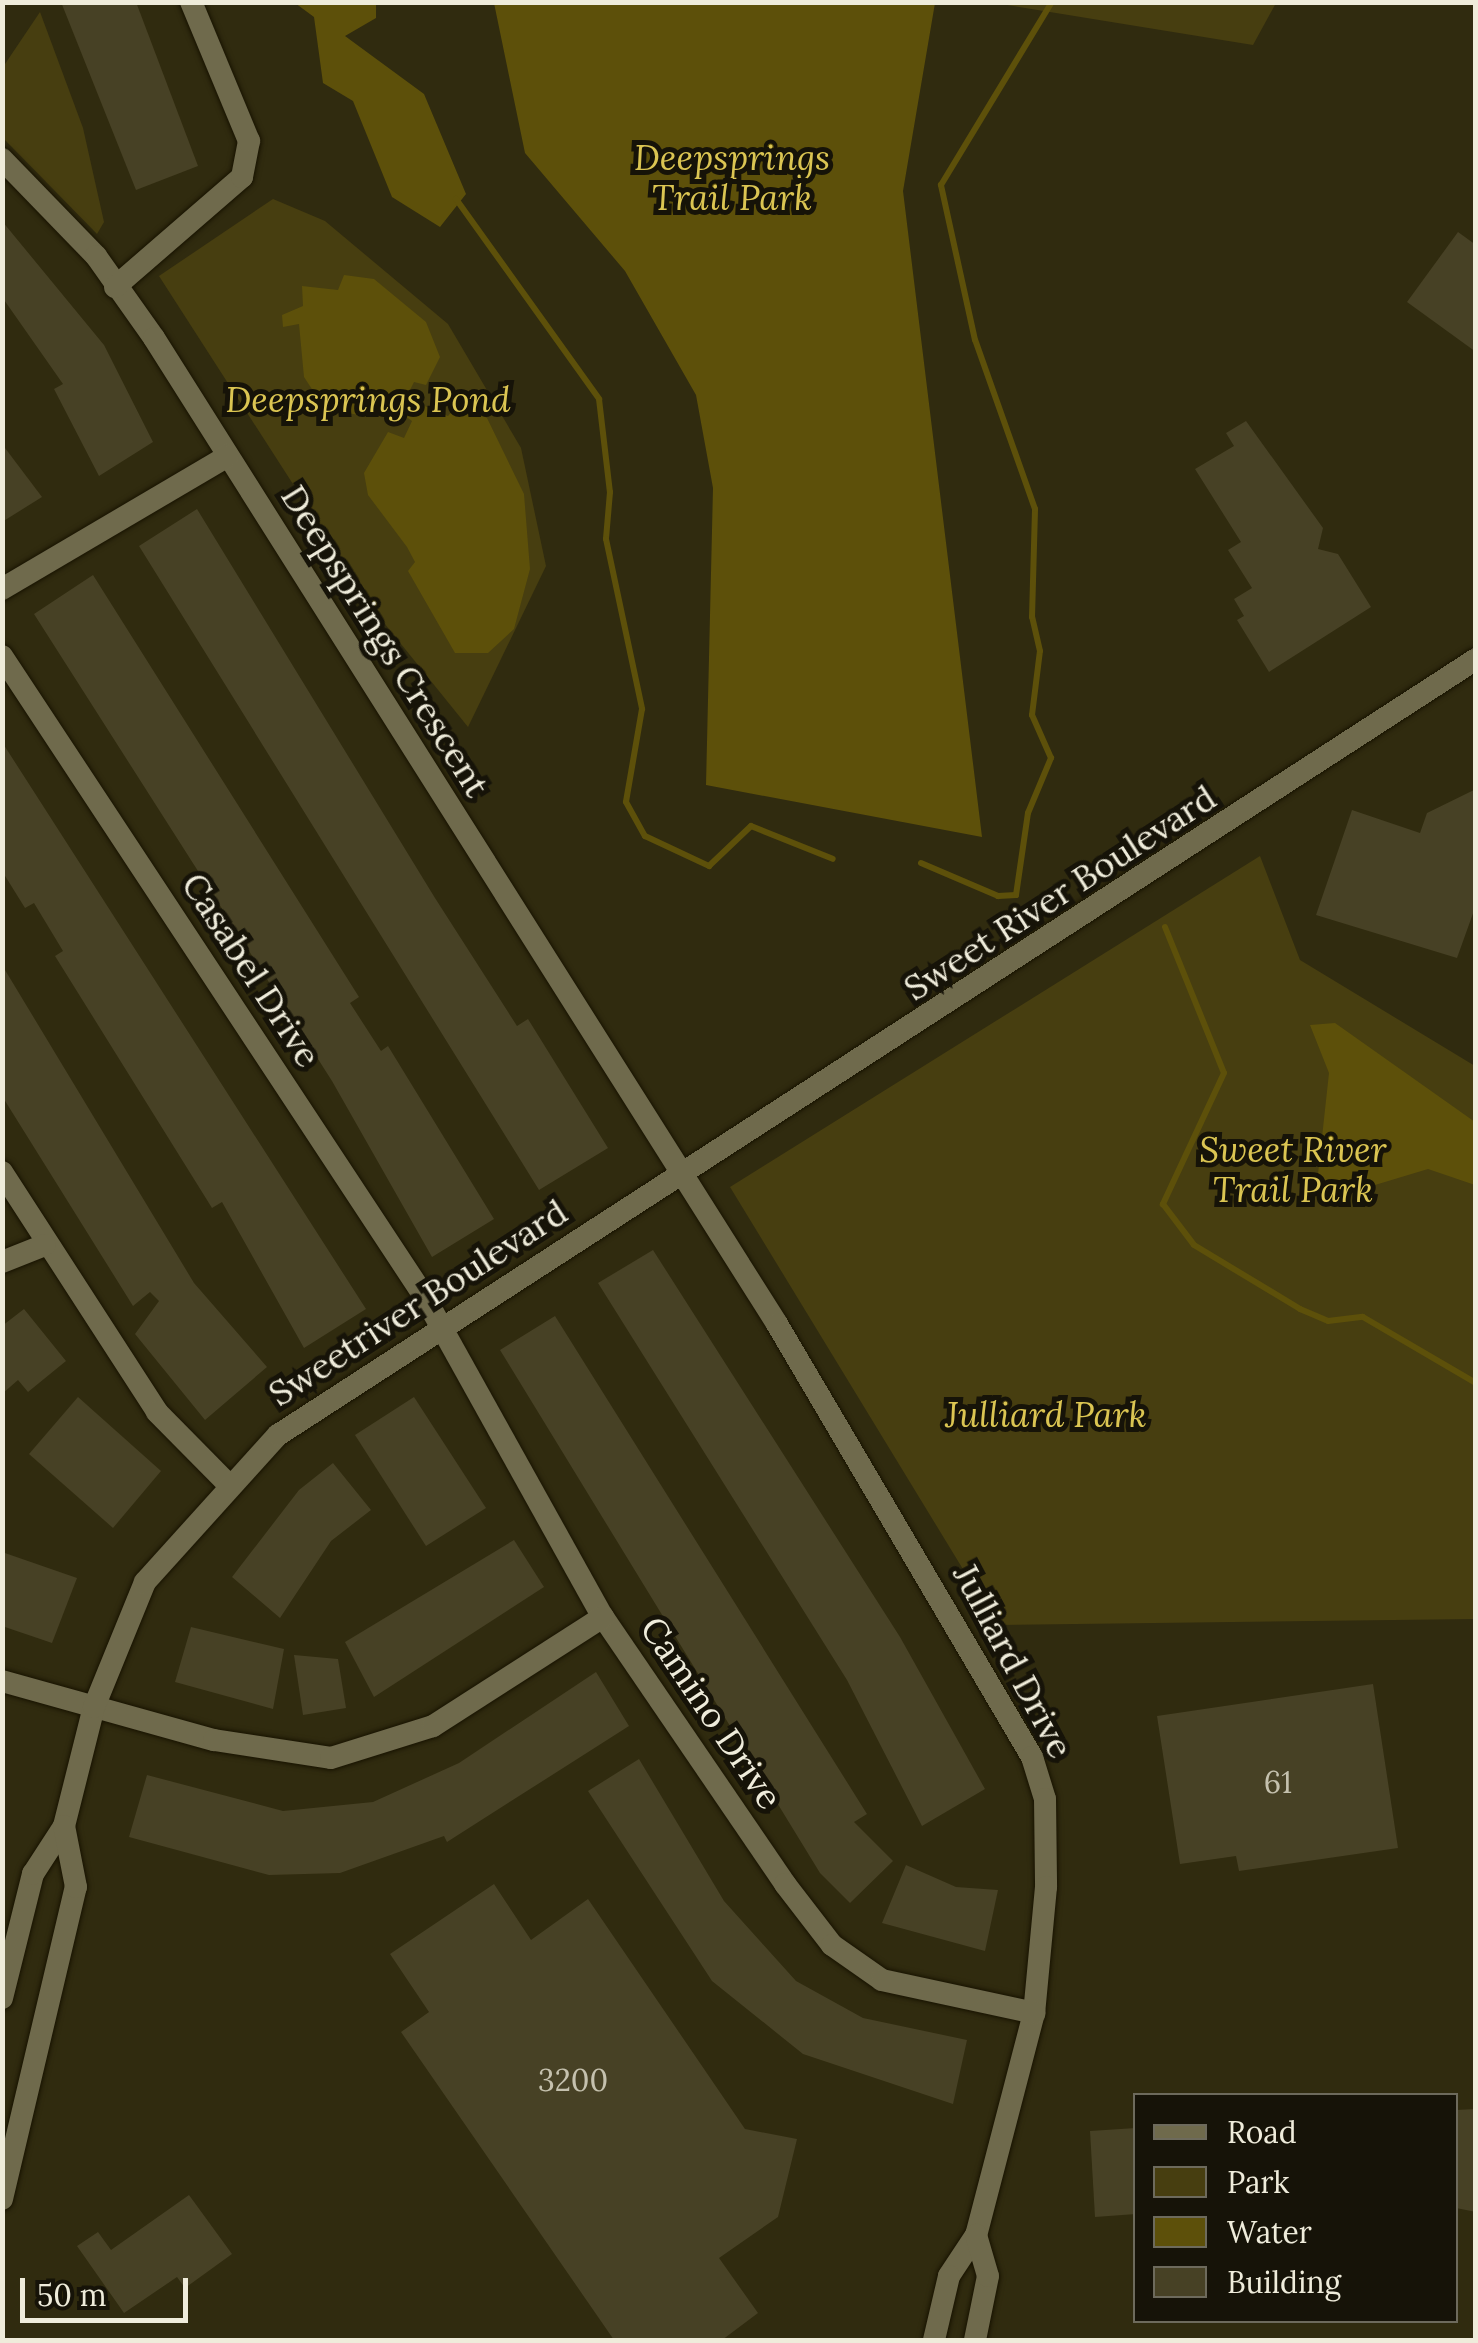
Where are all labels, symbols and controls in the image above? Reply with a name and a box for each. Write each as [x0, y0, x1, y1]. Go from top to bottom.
park label: Deepsprings Trail Park [634, 137, 830, 219]
park label: Deepsprings Pond [226, 379, 510, 421]
street label: Deepsprings Crescent [272, 478, 498, 804]
street label: Sweet River Boulevard [896, 777, 1224, 1009]
street label: Casabel Drive [173, 865, 329, 1075]
park label: Sweet River Trail Park [1199, 1129, 1387, 1211]
street label: Sweetriver Boulevard [261, 1191, 575, 1415]
park label: Julliard Park [945, 1394, 1147, 1436]
street label: Julliard Drive [944, 1557, 1082, 1765]
street label: Camino Drive [631, 1609, 791, 1817]
house number: 61 [1264, 1764, 1292, 1800]
house number: 3200 [538, 2062, 608, 2098]
legend [1133, 2093, 1458, 2323]
text: Road [1227, 2113, 1297, 2151]
text: Park [1227, 2163, 1289, 2201]
text: Water [1227, 2213, 1312, 2251]
scale bar [25, 2258, 192, 2320]
text: Building [1227, 2263, 1341, 2301]
text: 50 m [37, 2276, 107, 2314]

